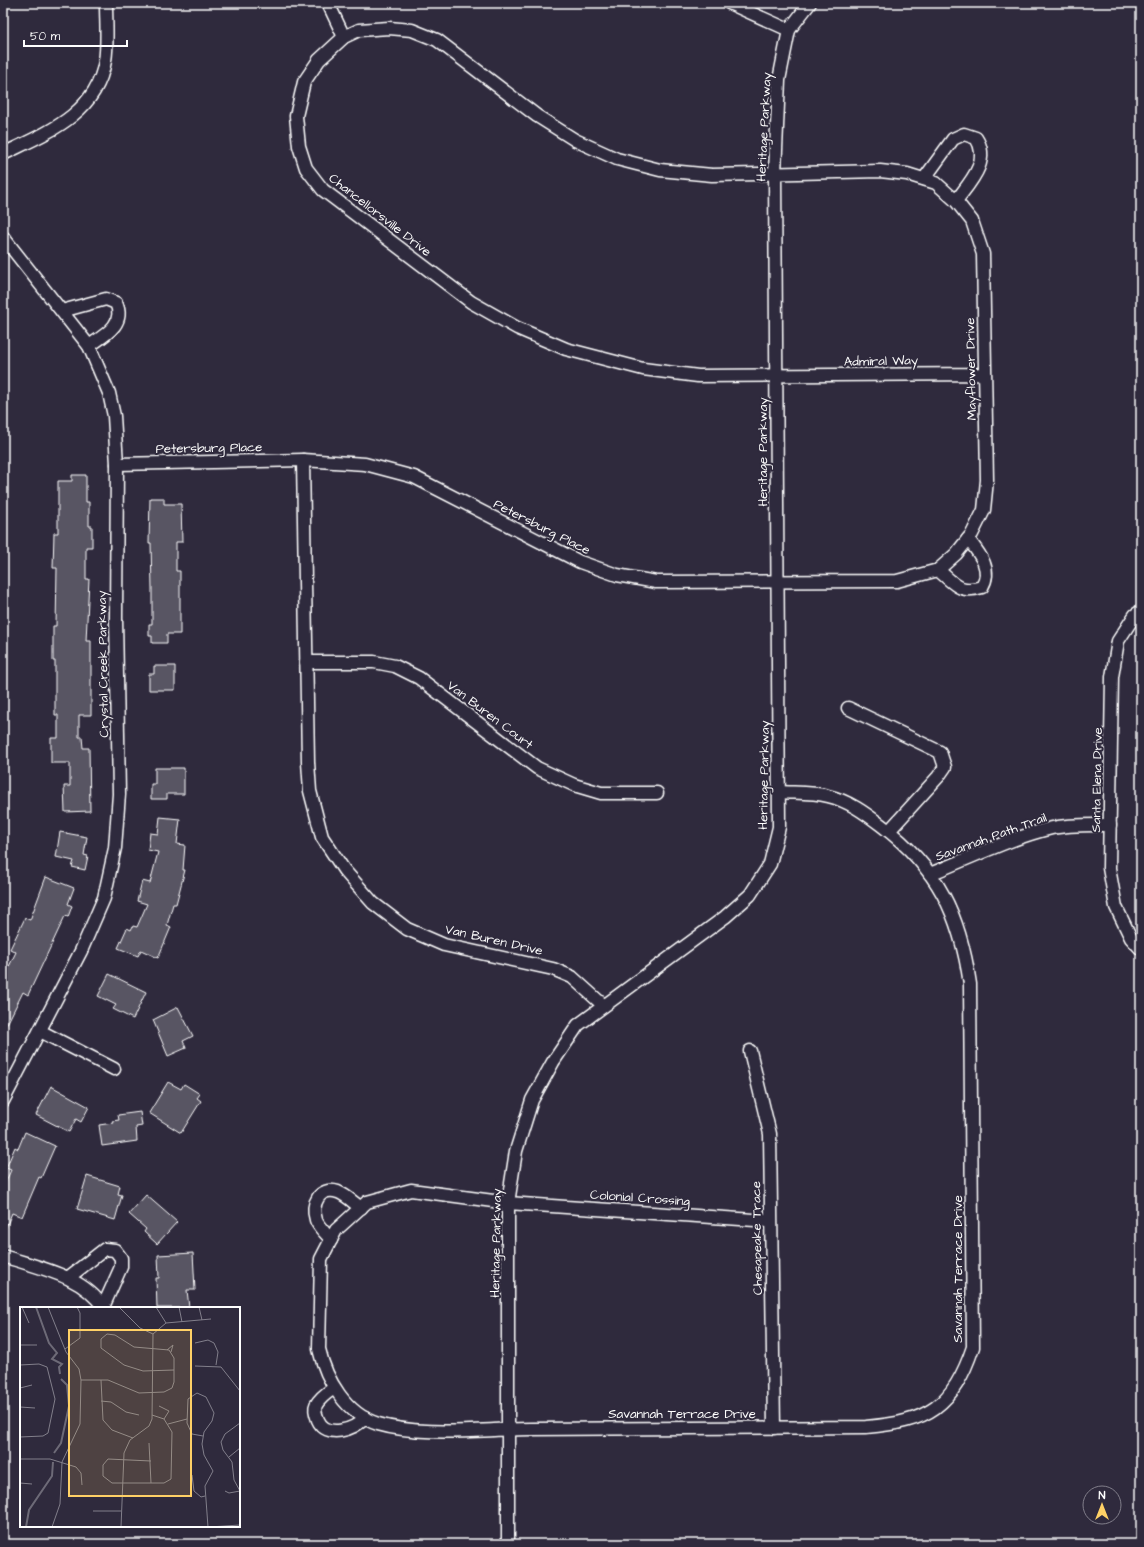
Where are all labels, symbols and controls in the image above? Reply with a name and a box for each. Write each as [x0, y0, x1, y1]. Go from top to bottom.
scale bar [24, 22, 127, 48]
text: 50 m [30, 28, 61, 45]
street label: Heritage Parkway [752, 72, 777, 182]
street label: Chancellorsville Drive [325, 169, 435, 261]
street label: Mayflower Drive [961, 317, 982, 421]
street label: Admiral Way [844, 351, 918, 372]
street label: Heritage Parkway [754, 397, 773, 507]
street label: Petersburg Place [156, 438, 262, 459]
street label: Petersburg Place [490, 495, 594, 560]
street label: Crystal Creek Parkway [93, 590, 114, 738]
street label: Van Buren Court [443, 677, 537, 754]
street label: Heritage Parkway [754, 720, 775, 830]
street label: Santa Elena Drive [1087, 727, 1107, 833]
street label: Savannah Path Trail [933, 808, 1049, 866]
street label: Van Buren Drive [443, 920, 545, 960]
street label: Chesapeake Trace [747, 1181, 767, 1295]
street label: Colonial Crossing [589, 1186, 691, 1211]
street label: Heritage Parkway [486, 1188, 507, 1298]
street label: Savannah Terrace Drive [949, 1195, 967, 1343]
inset map [20, 1307, 240, 1527]
street label: Savannah Terrace Drive [608, 1405, 756, 1423]
north arrow [1082, 1485, 1122, 1525]
text: N [1099, 1488, 1106, 1503]

